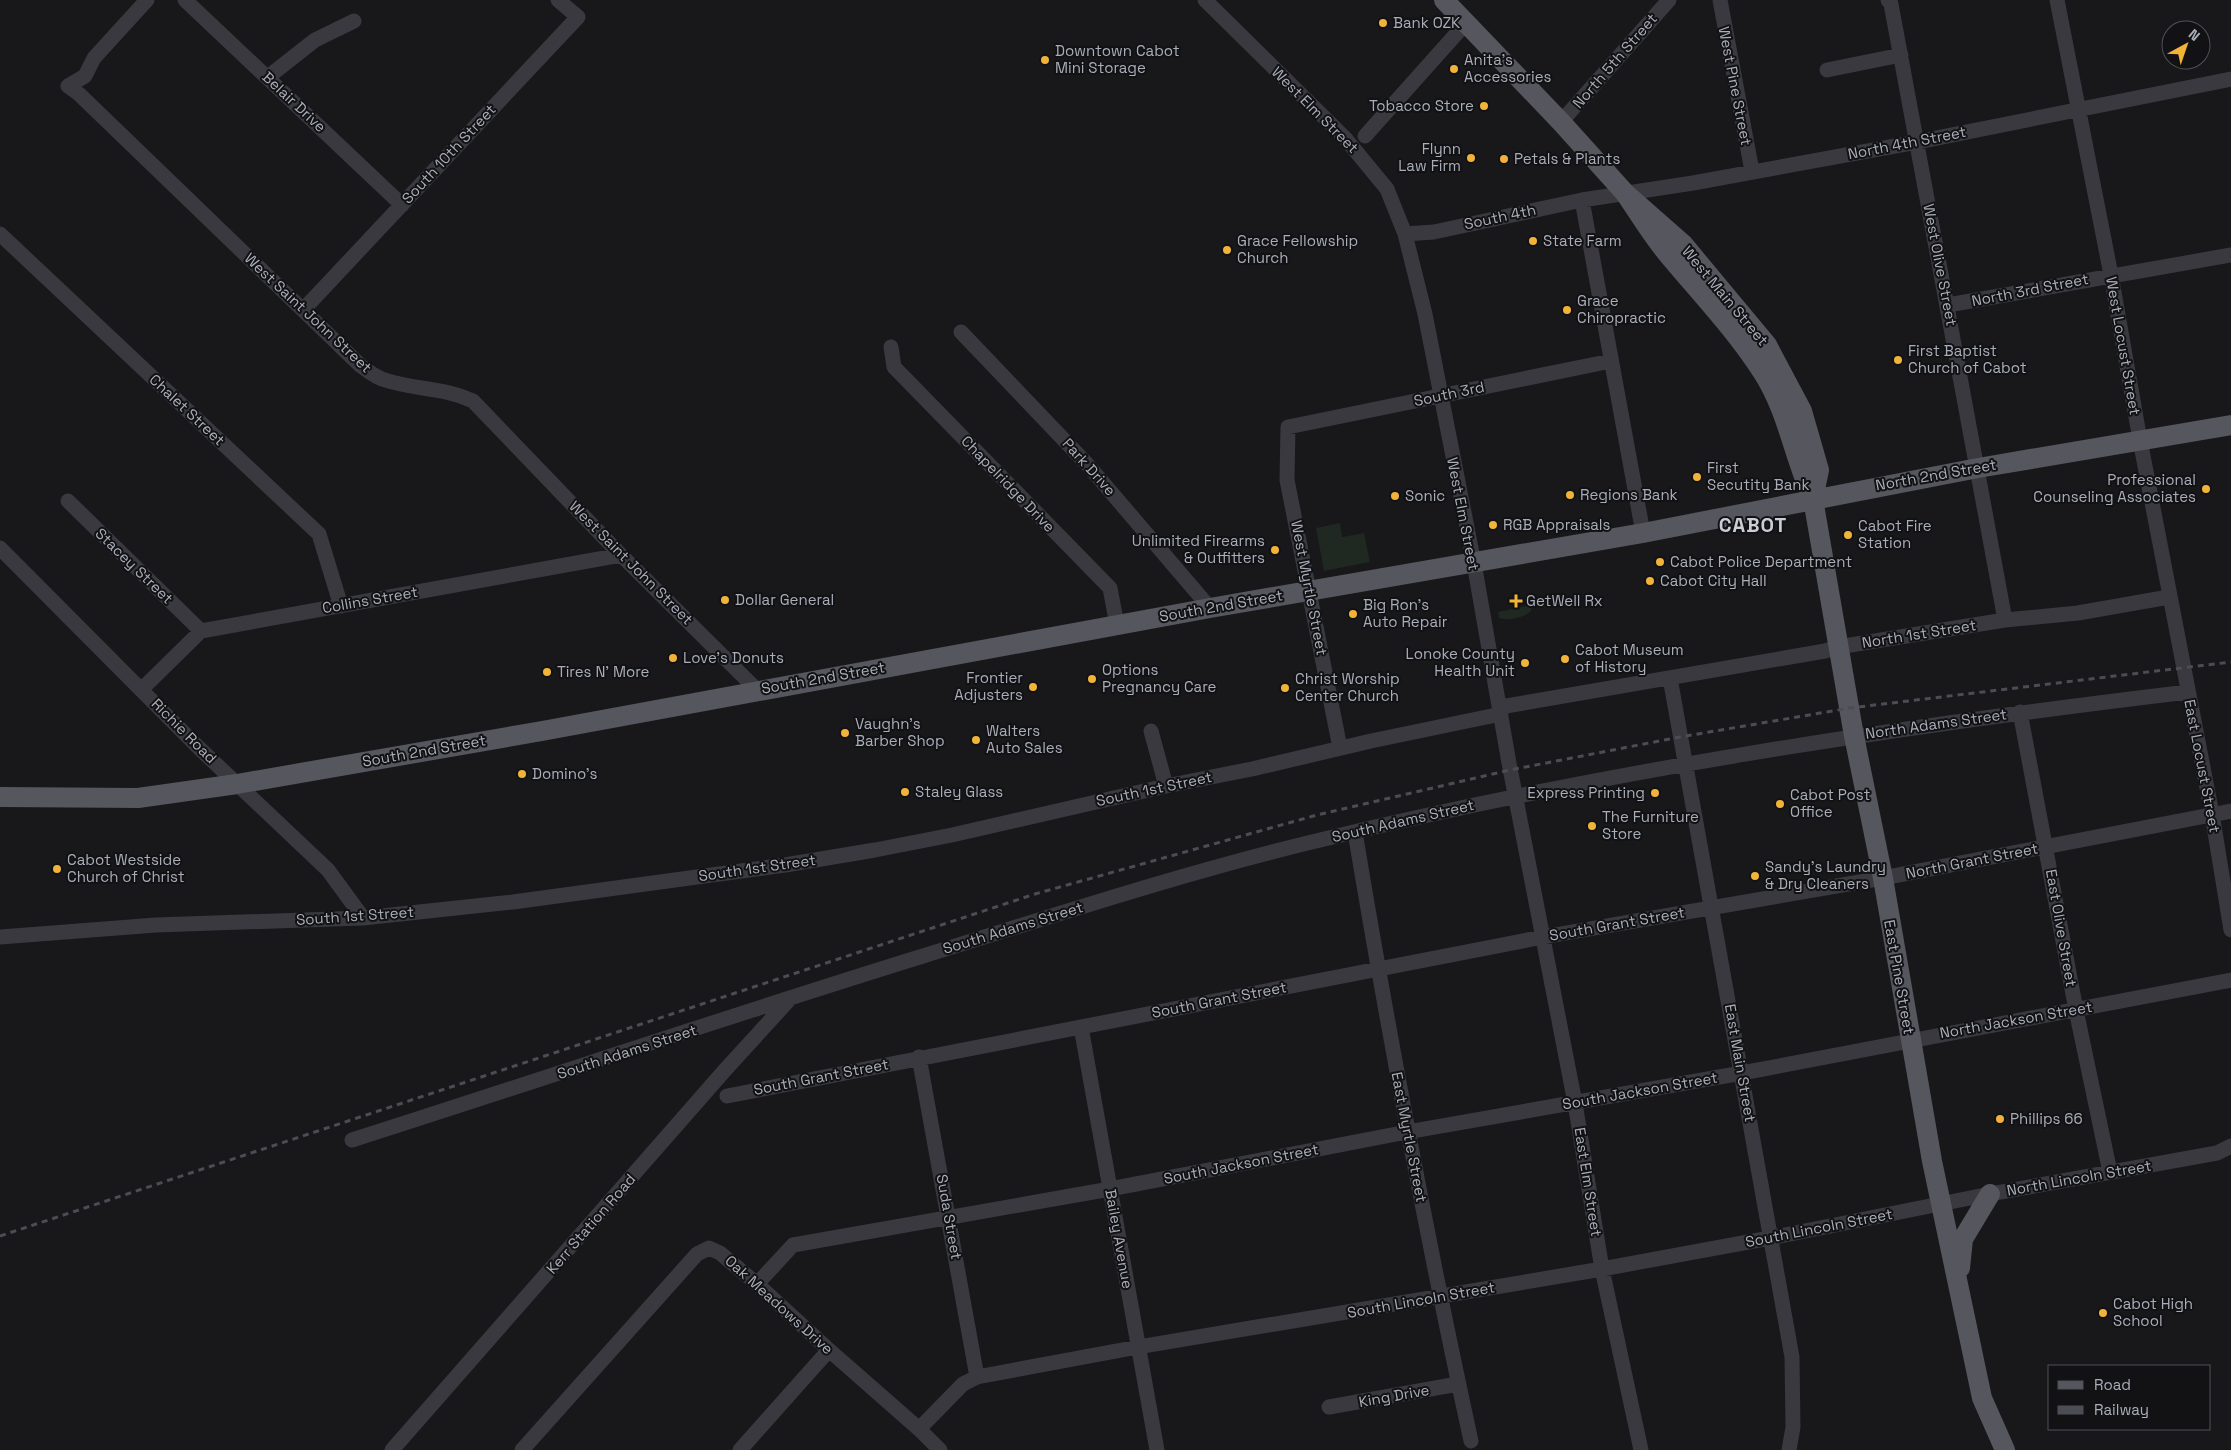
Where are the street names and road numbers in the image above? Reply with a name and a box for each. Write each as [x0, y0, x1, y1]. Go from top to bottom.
street label: North 5th Street [1568, 9, 1661, 112]
street label: West Pine Street [1715, 25, 1756, 147]
street label: West Elm Street [1268, 62, 1363, 157]
street label: Belair Drive [259, 67, 330, 136]
street label: South 10th Street [398, 100, 500, 207]
street label: North 4th Street [1846, 122, 1968, 163]
street label: South 4th [1462, 200, 1538, 233]
street label: West Olive Street [1919, 202, 1962, 328]
street label: West Main Street [1678, 242, 1773, 350]
street label: West Saint John Street [241, 249, 376, 377]
street label: North 3rd Street [1970, 269, 2090, 310]
street label: West Locust Street [2102, 275, 2145, 417]
street label: Chalet Street [146, 370, 229, 449]
street label: South 3rd [1412, 377, 1486, 410]
street label: Chapelridge Drive [957, 431, 1059, 536]
street label: Park Drive [1059, 434, 1120, 499]
street label: North 2nd Street [1874, 455, 1998, 494]
street label: West Elm Street [1443, 456, 1484, 572]
street label: West Saint John Street [565, 497, 697, 629]
street label: West Myrtle Street [1287, 519, 1332, 657]
street label: Stacey Street [91, 524, 177, 608]
street label: Collins Street [321, 582, 419, 617]
street label: South 2nd Street [1158, 585, 1284, 626]
street label: North 1st Street [1860, 615, 1978, 652]
street label: South 2nd Street [760, 657, 886, 698]
street label: Richie Road [148, 694, 221, 767]
street label: East Locust Street [2180, 698, 2225, 834]
street label: North Adams Street [1864, 704, 2008, 743]
street label: South 2nd Street [361, 730, 487, 771]
street label: South 1st Street [1094, 767, 1214, 810]
street label: South Adams Street [1330, 795, 1476, 846]
street label: North Grant Street [1904, 838, 2040, 883]
street label: South 1st Street [697, 850, 817, 885]
street label: East Olive Street [2042, 868, 2081, 988]
street label: South Adams Street [940, 897, 1085, 958]
street label: South 1st Street [295, 902, 415, 929]
street label: South Grant Street [1548, 902, 1686, 945]
street label: East Pine Street [1880, 918, 1919, 1036]
street label: South Grant Street [1150, 977, 1288, 1022]
street label: North Jackson Street [1938, 997, 2094, 1042]
street label: East Main Street [1721, 1002, 1760, 1124]
street label: South Adams Street [555, 1020, 699, 1083]
street label: South Grant Street [752, 1054, 890, 1099]
street label: South Jackson Street [1561, 1067, 1719, 1114]
street label: East Myrtle Street [1388, 1070, 1431, 1204]
street label: East Elm Street [1570, 1126, 1607, 1238]
street label: South Jackson Street [1162, 1139, 1320, 1188]
street label: North Lincoln Street [2005, 1155, 2153, 1200]
street label: Kerr Station Road [542, 1170, 639, 1278]
street label: Suda Street [933, 1173, 966, 1261]
street label: Bailey Avenue [1101, 1188, 1138, 1290]
street label: South Lincoln Street [1744, 1204, 1894, 1251]
street label: Oak Meadows Drive [721, 1251, 838, 1358]
street label: South Lincoln Street [1346, 1277, 1496, 1322]
street label: King Drive [1357, 1380, 1431, 1411]

